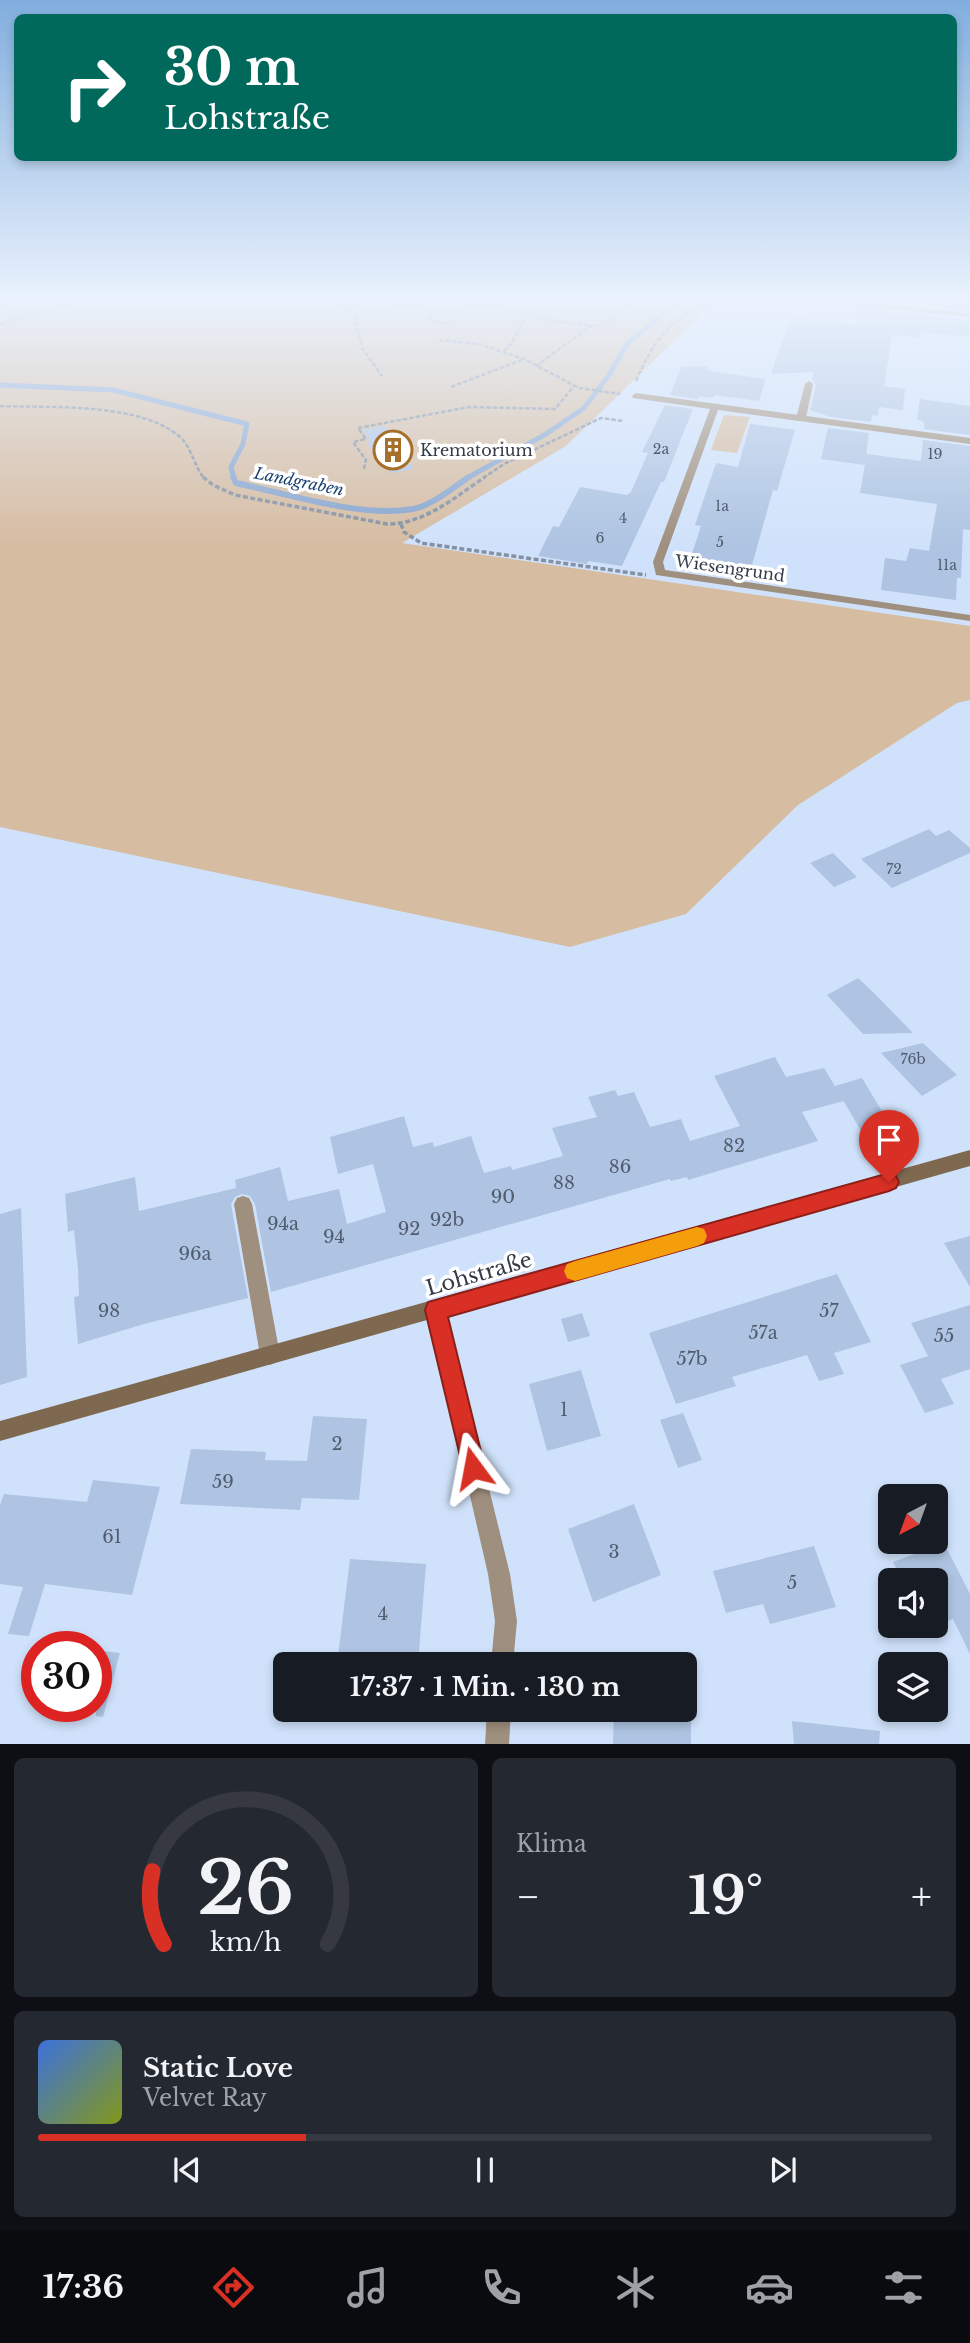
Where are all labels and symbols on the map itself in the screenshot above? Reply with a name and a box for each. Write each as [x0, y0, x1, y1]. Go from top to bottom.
building icon: Krematorium [372, 429, 414, 471]
place label: Krematorium [420, 440, 533, 460]
house number: 2a [653, 440, 669, 458]
house number: 19 [927, 445, 943, 463]
water label: Landgraben [252, 462, 345, 499]
house number: 1a [715, 497, 729, 515]
house number: 4 [619, 509, 627, 527]
house number: 6 [595, 529, 605, 547]
house number: 5 [716, 533, 724, 551]
street label: Wiesengrund [673, 550, 786, 586]
house number: 11a [937, 556, 957, 574]
house number: 72 [886, 860, 902, 878]
house number: 76b [900, 1050, 926, 1068]
pin [859, 1110, 919, 1182]
house number: 82 [723, 1135, 745, 1157]
house number: 86 [609, 1156, 631, 1178]
house number: 88 [553, 1172, 575, 1194]
house number: 90 [491, 1186, 515, 1208]
house number: 92b [430, 1209, 464, 1231]
house number: 94a [267, 1213, 299, 1235]
house number: 92 [398, 1218, 420, 1240]
house number: 94 [323, 1226, 345, 1248]
house number: 96a [178, 1243, 212, 1265]
street label: Lohstraße [423, 1246, 535, 1302]
house number: 98 [98, 1300, 120, 1322]
house number: 57 [819, 1300, 840, 1322]
house number: 57a [748, 1322, 778, 1344]
house number: 55 [934, 1325, 954, 1347]
house number: 57b [676, 1348, 708, 1370]
house number: 1 [560, 1399, 568, 1421]
position arrow [436, 1431, 510, 1505]
house number: 2 [331, 1433, 343, 1455]
house number: 59 [212, 1471, 234, 1493]
north arrow [878, 1484, 948, 1554]
house number: 61 [102, 1526, 122, 1548]
house number: 3 [608, 1541, 620, 1563]
house number: 5 [787, 1572, 797, 1594]
house number: 4 [378, 1603, 388, 1625]
speed limit sign: 30 [21, 1631, 112, 1722]

